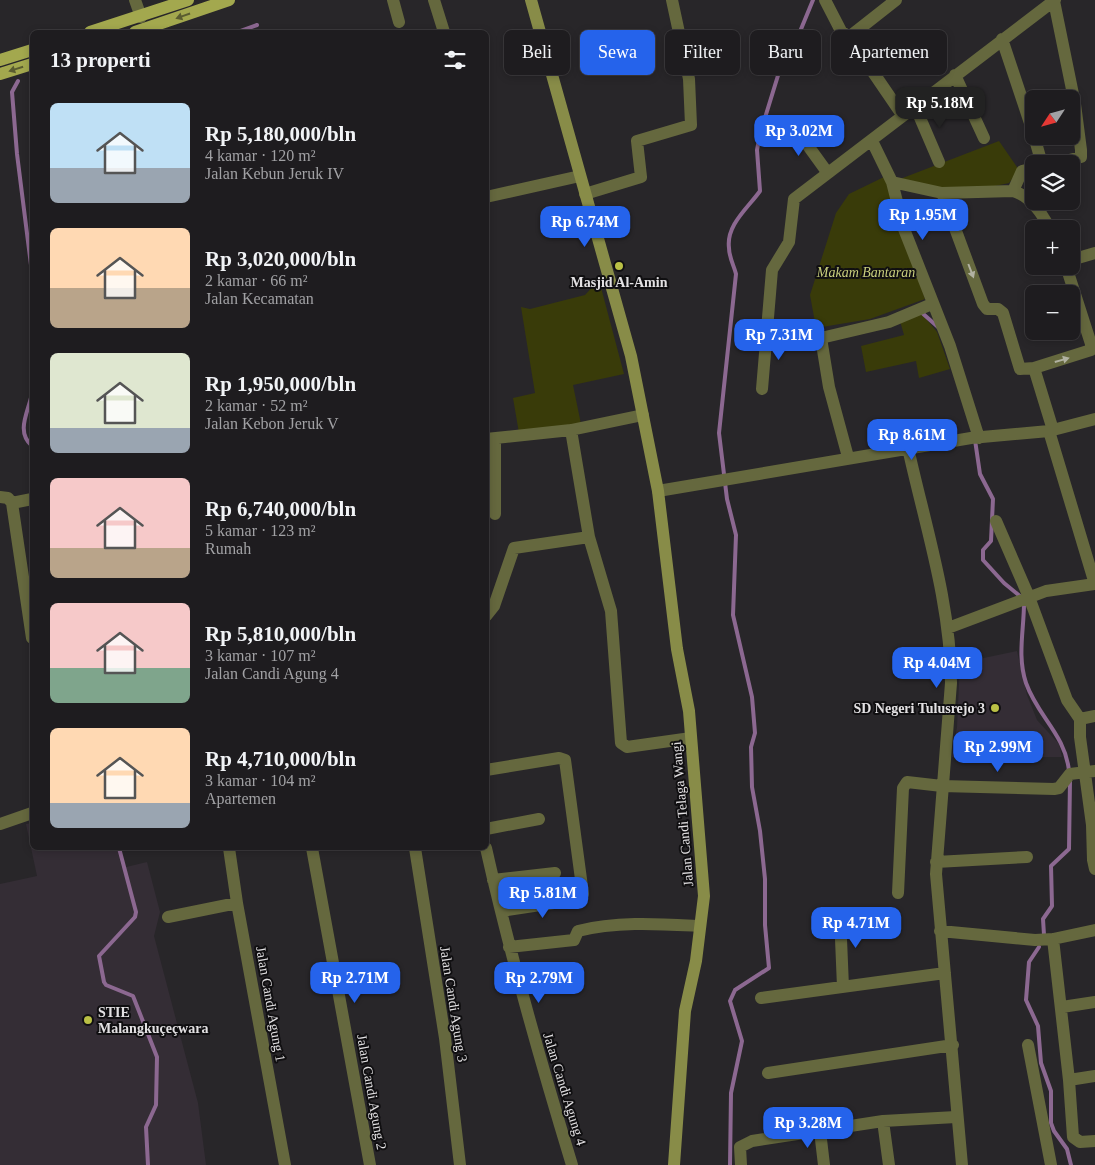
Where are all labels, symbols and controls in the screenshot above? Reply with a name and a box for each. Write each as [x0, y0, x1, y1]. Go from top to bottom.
one-way arrow [176, 13, 191, 20]
chip: Beli [504, 30, 570, 75]
chip: Sewa [580, 30, 655, 75]
chip: Filter [665, 30, 740, 75]
chip: Baru [750, 30, 821, 75]
chip: Apartemen [831, 30, 947, 75]
icon: filters [441, 46, 469, 74]
text: 13 properti [50, 48, 151, 72]
one-way arrow [9, 66, 24, 73]
pin: Rp 5.18M [888, 86, 992, 129]
north arrow [1025, 90, 1080, 145]
map controls [1025, 90, 1080, 340]
text: Rp 5.18M [906, 94, 974, 111]
pin: Rp 3.02M [747, 114, 851, 157]
text: Rp 5,180,000/bln [205, 122, 356, 146]
text: Rp 3.02M [765, 122, 833, 139]
icon: home [90, 123, 150, 183]
text: 4 kamar · 120 m² [205, 147, 316, 164]
button: layers [1025, 155, 1080, 210]
text: Jalan Kebun Jeruk IV [205, 165, 344, 182]
pin: Rp 1.95M [871, 198, 975, 241]
pin: Rp 6.74M [533, 206, 637, 248]
text: Rp 1.95M [889, 206, 957, 223]
text: Rp 6.74M [551, 213, 619, 230]
button: + [1025, 220, 1080, 275]
text: Rp 3,020,000/bln [205, 247, 356, 271]
icon: home [90, 248, 150, 308]
marker: Masjid Al-Amin [613, 260, 625, 272]
one-way arrow [968, 264, 975, 279]
park label: Makam Bantaran [816, 265, 915, 280]
text: 2 kamar · 66 m² [205, 272, 308, 289]
place label: Masjid Al-Amin [571, 275, 668, 290]
button: − [1025, 285, 1080, 340]
text: Jalan Kecamatan [205, 290, 314, 307]
pin: Rp 7.31M [727, 318, 831, 361]
text: Rp 7.31M [745, 326, 813, 343]
one-way arrow [1054, 355, 1069, 363]
text: Rp 1,950,000/bln [205, 372, 356, 396]
icon: home [90, 373, 150, 433]
text: 2 kamar · 52 m² [205, 397, 308, 414]
text: Jalan Kebon Jeruk V [205, 415, 338, 432]
pin: Rp 8.61M [860, 418, 964, 461]
text: Rp 8.61M [878, 426, 946, 443]
text: Rp 6,740,000/bln [205, 497, 356, 521]
icon: home [90, 498, 150, 558]
text: 5 kamar · 123 m² [205, 522, 316, 539]
text: Rumah [205, 540, 251, 557]
text: Rp 5,810,000/bln [205, 622, 356, 646]
icon: home [90, 623, 150, 683]
pin: Rp 4.04M [885, 646, 989, 689]
text: 3 kamar · 107 m² [205, 647, 316, 664]
text: Rp 4.04M [903, 654, 971, 671]
text: Jalan Candi Agung 4 [205, 665, 339, 682]
place label: SD Negeri Tulusrejo 3 [853, 701, 985, 716]
marker: SD Negeri Tulusrejo 3 [989, 702, 1001, 714]
pin: Rp 2.99M [946, 730, 1050, 773]
text: Rp 2.99M [964, 738, 1032, 755]
street label: Jalan Candi Telaga Wangi [669, 741, 696, 887]
text: Rp 4,710,000/bln [205, 747, 356, 771]
icon: home [90, 748, 150, 808]
text: 3 kamar · 104 m² [205, 772, 316, 789]
text: Apartemen [205, 790, 276, 807]
pin: Rp 5.81M [491, 876, 595, 919]
text: Rp 5.81M [509, 884, 577, 901]
pin: Rp 4.71M [804, 906, 908, 949]
text: Rp 4.71M [822, 914, 890, 931]
street label: Jalan Candi Agung 1 [253, 945, 288, 1063]
street label: Jalan Candi Agung 3 [437, 945, 470, 1063]
pin: Rp 2.71M [303, 962, 407, 1004]
pin: Rp 2.79M [487, 962, 591, 1004]
text: Rp 2.71M [321, 969, 389, 986]
text: Rp 2.79M [505, 969, 573, 986]
place label: STIE Malangkuçeçwara [98, 1005, 208, 1036]
marker: STIE Malangkuçeçwara [82, 1014, 94, 1026]
street label: Jalan Candi Agung 4 [540, 1031, 589, 1147]
street label: Jalan Candi Agung 2 [354, 1033, 389, 1151]
pin: Rp 3.28M [756, 1106, 860, 1149]
text: Rp 3.28M [774, 1114, 842, 1131]

